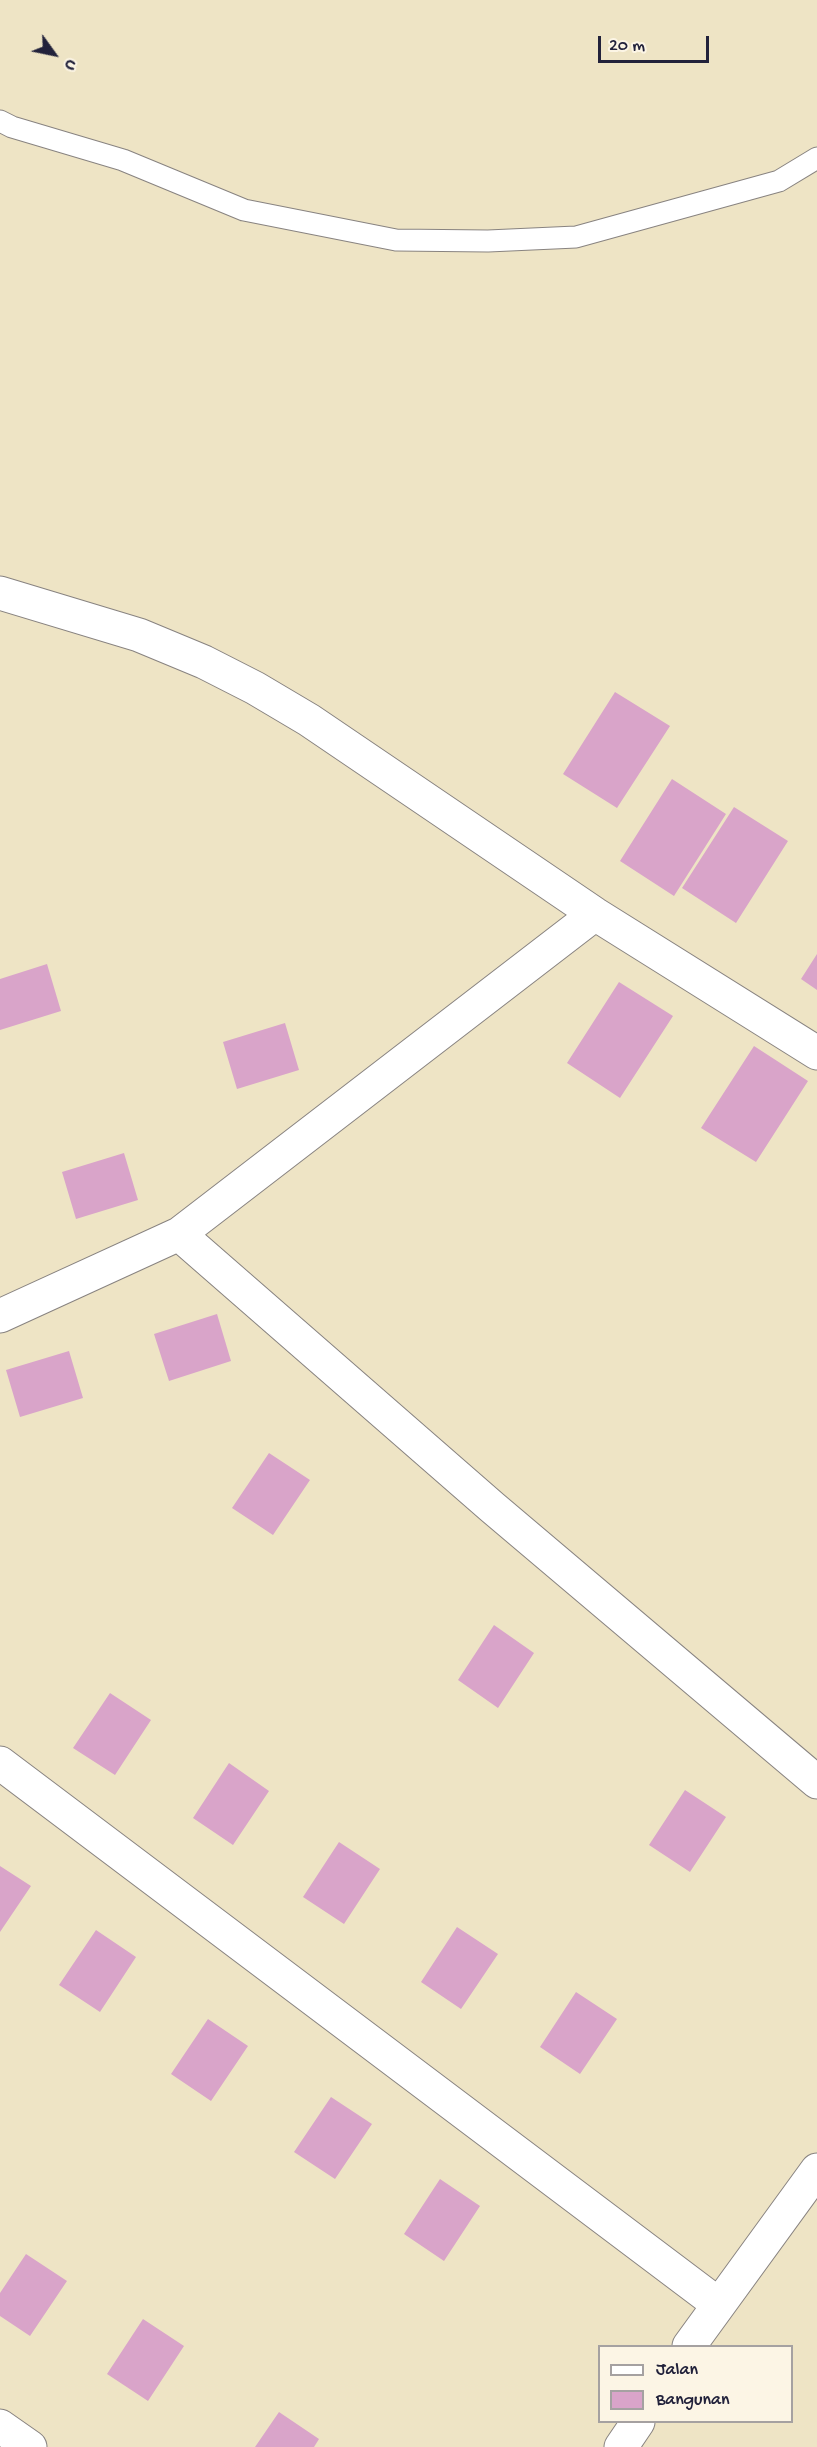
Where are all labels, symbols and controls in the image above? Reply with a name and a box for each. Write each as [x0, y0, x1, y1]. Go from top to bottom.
north arrow [24, 24, 84, 84]
scale bar [601, 24, 712, 62]
text: 20 m [609, 36, 645, 57]
text: U [59, 55, 80, 73]
legend [598, 2345, 793, 2423]
text: Jalan [656, 2360, 698, 2381]
text: Bangunan [656, 2390, 730, 2411]

